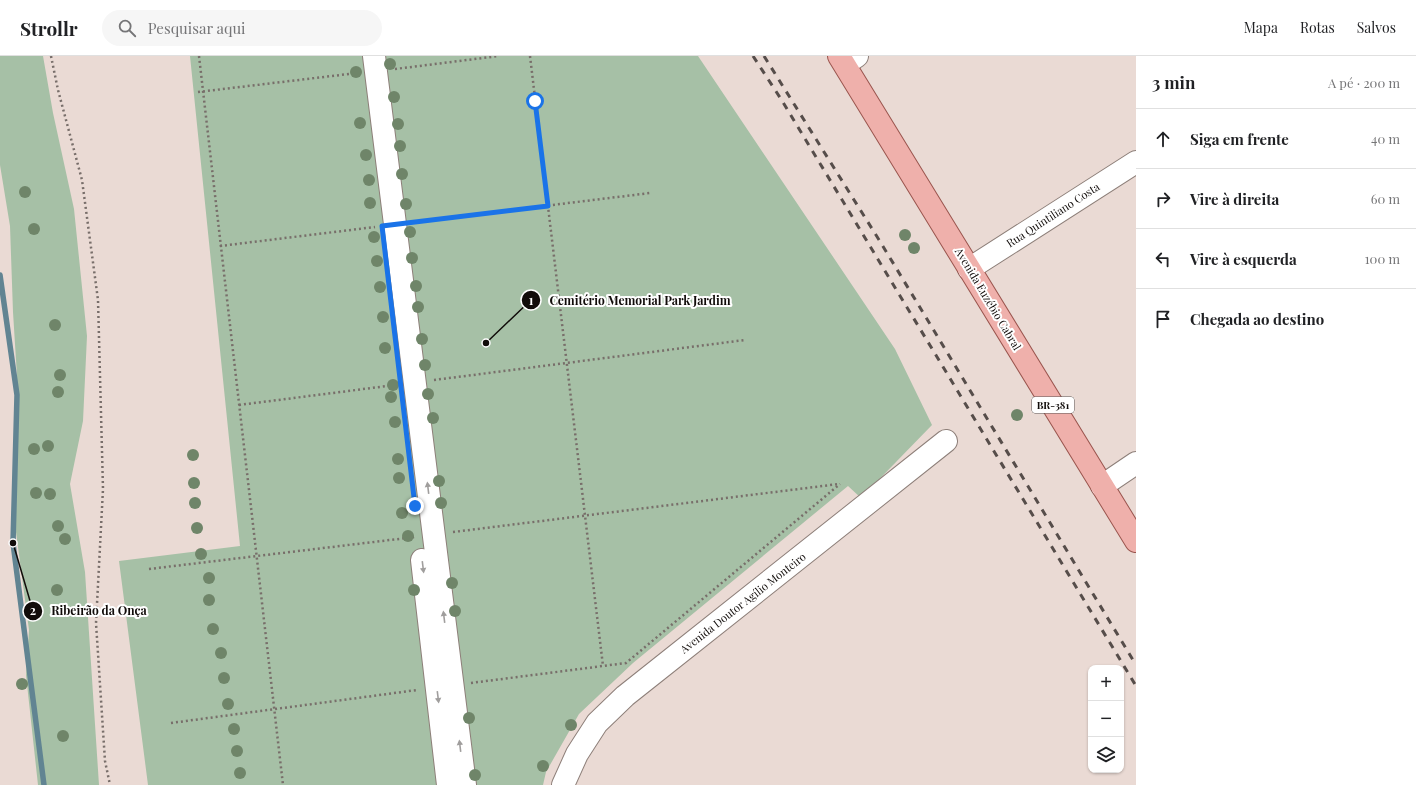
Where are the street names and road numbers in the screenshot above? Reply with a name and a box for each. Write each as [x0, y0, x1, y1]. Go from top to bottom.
street label: Rua Quintiliano Costa [1003, 179, 1103, 250]
street label: Avenida Euzébio Cabral [951, 244, 1025, 353]
road number: BR-381 [1032, 397, 1074, 413]
street label: Avenida Doutor Agílio Monteiro [676, 549, 809, 657]

